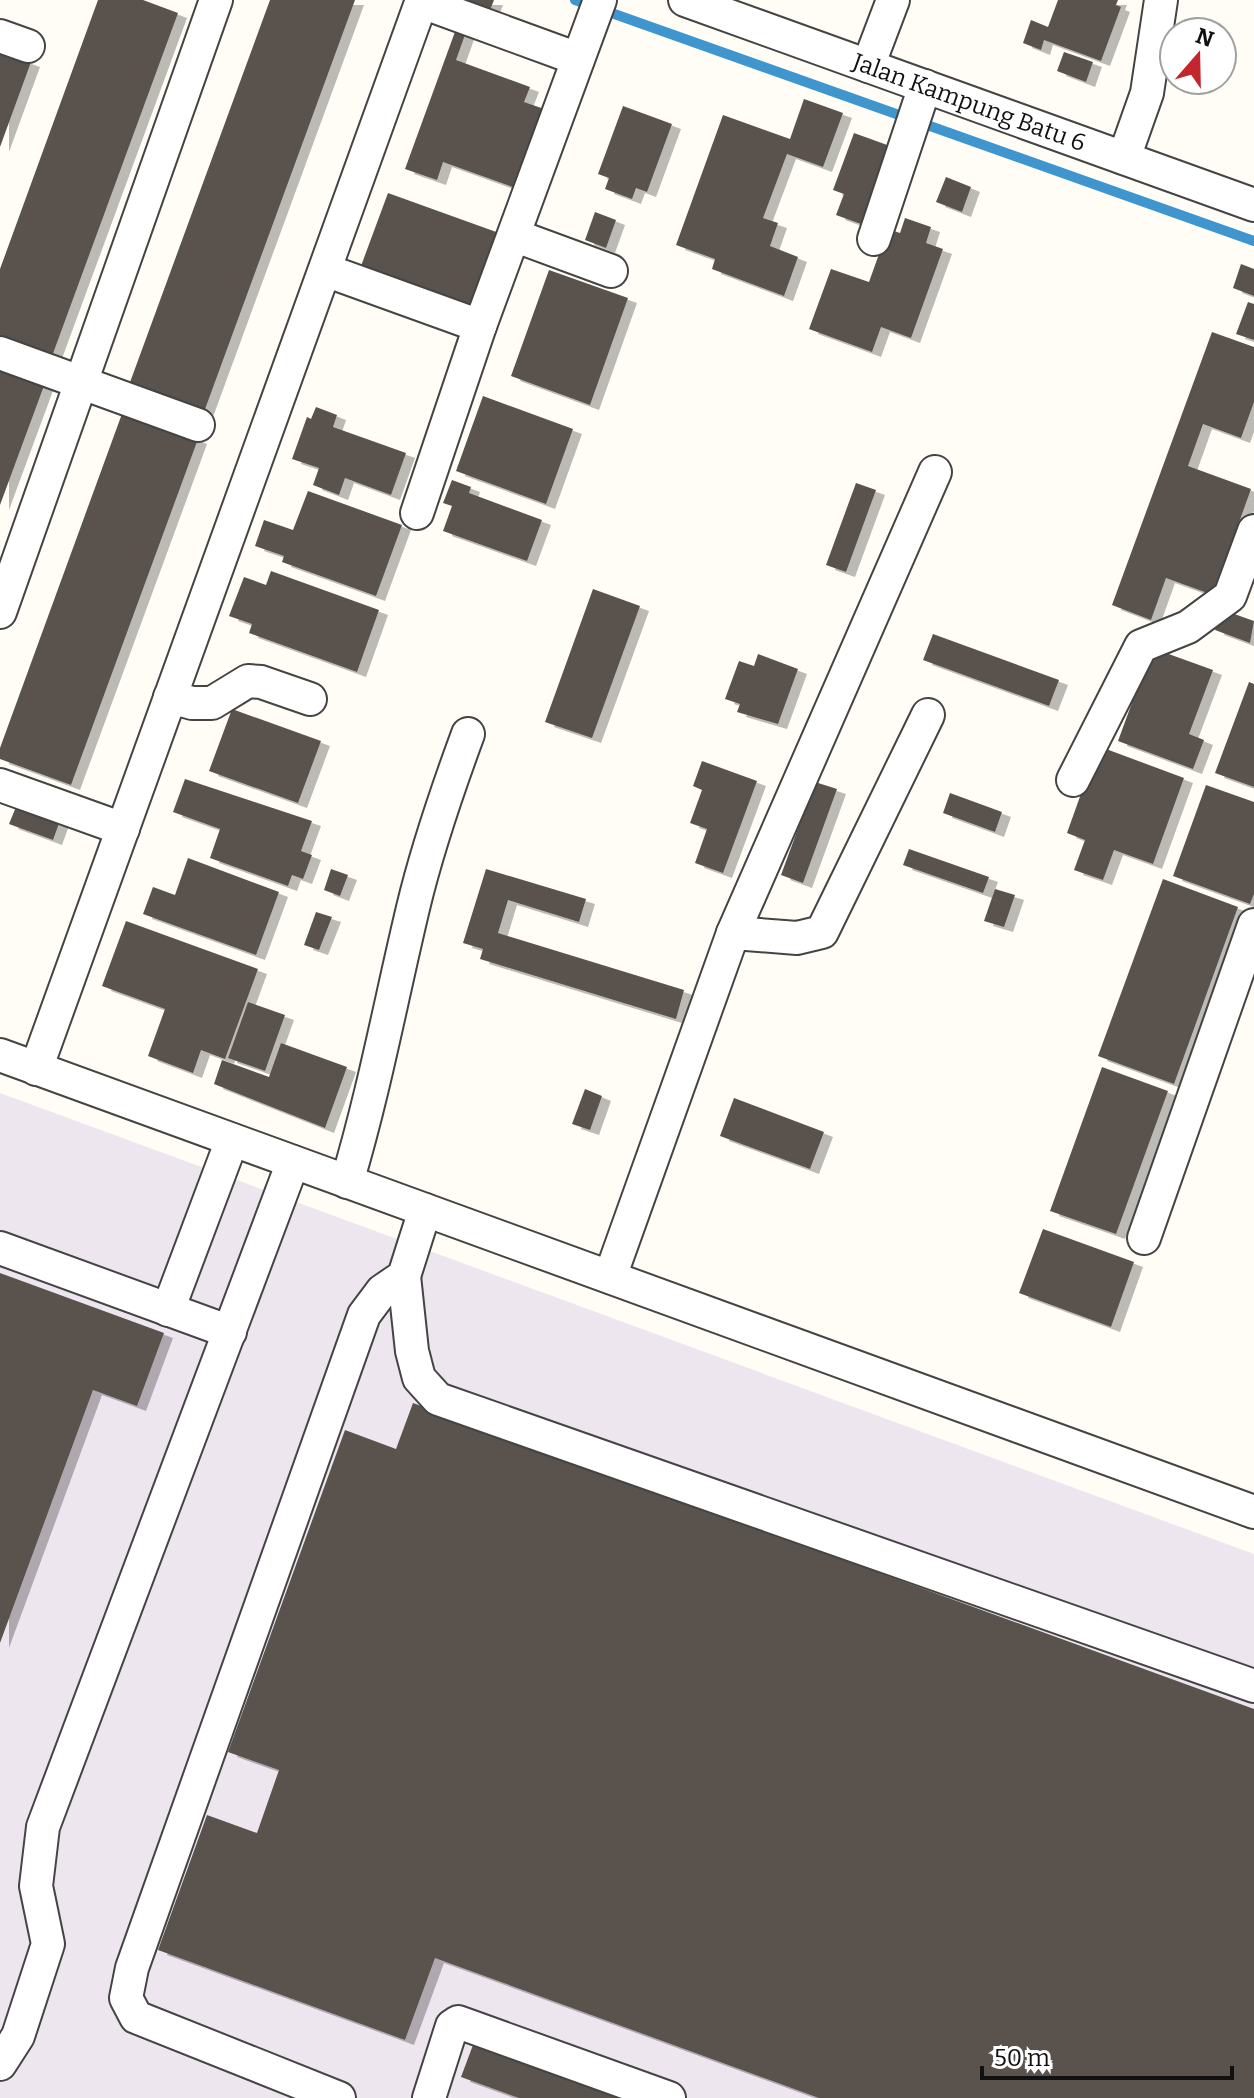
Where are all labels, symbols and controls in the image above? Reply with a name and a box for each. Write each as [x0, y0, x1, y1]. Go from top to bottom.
north arrow [1158, 16, 1238, 96]
text: N [1192, 22, 1217, 53]
street label: Jalan Kampung Batu 6 [848, 47, 1089, 157]
scale bar [982, 2030, 1232, 2080]
text: 50 m [994, 2044, 1050, 2072]

